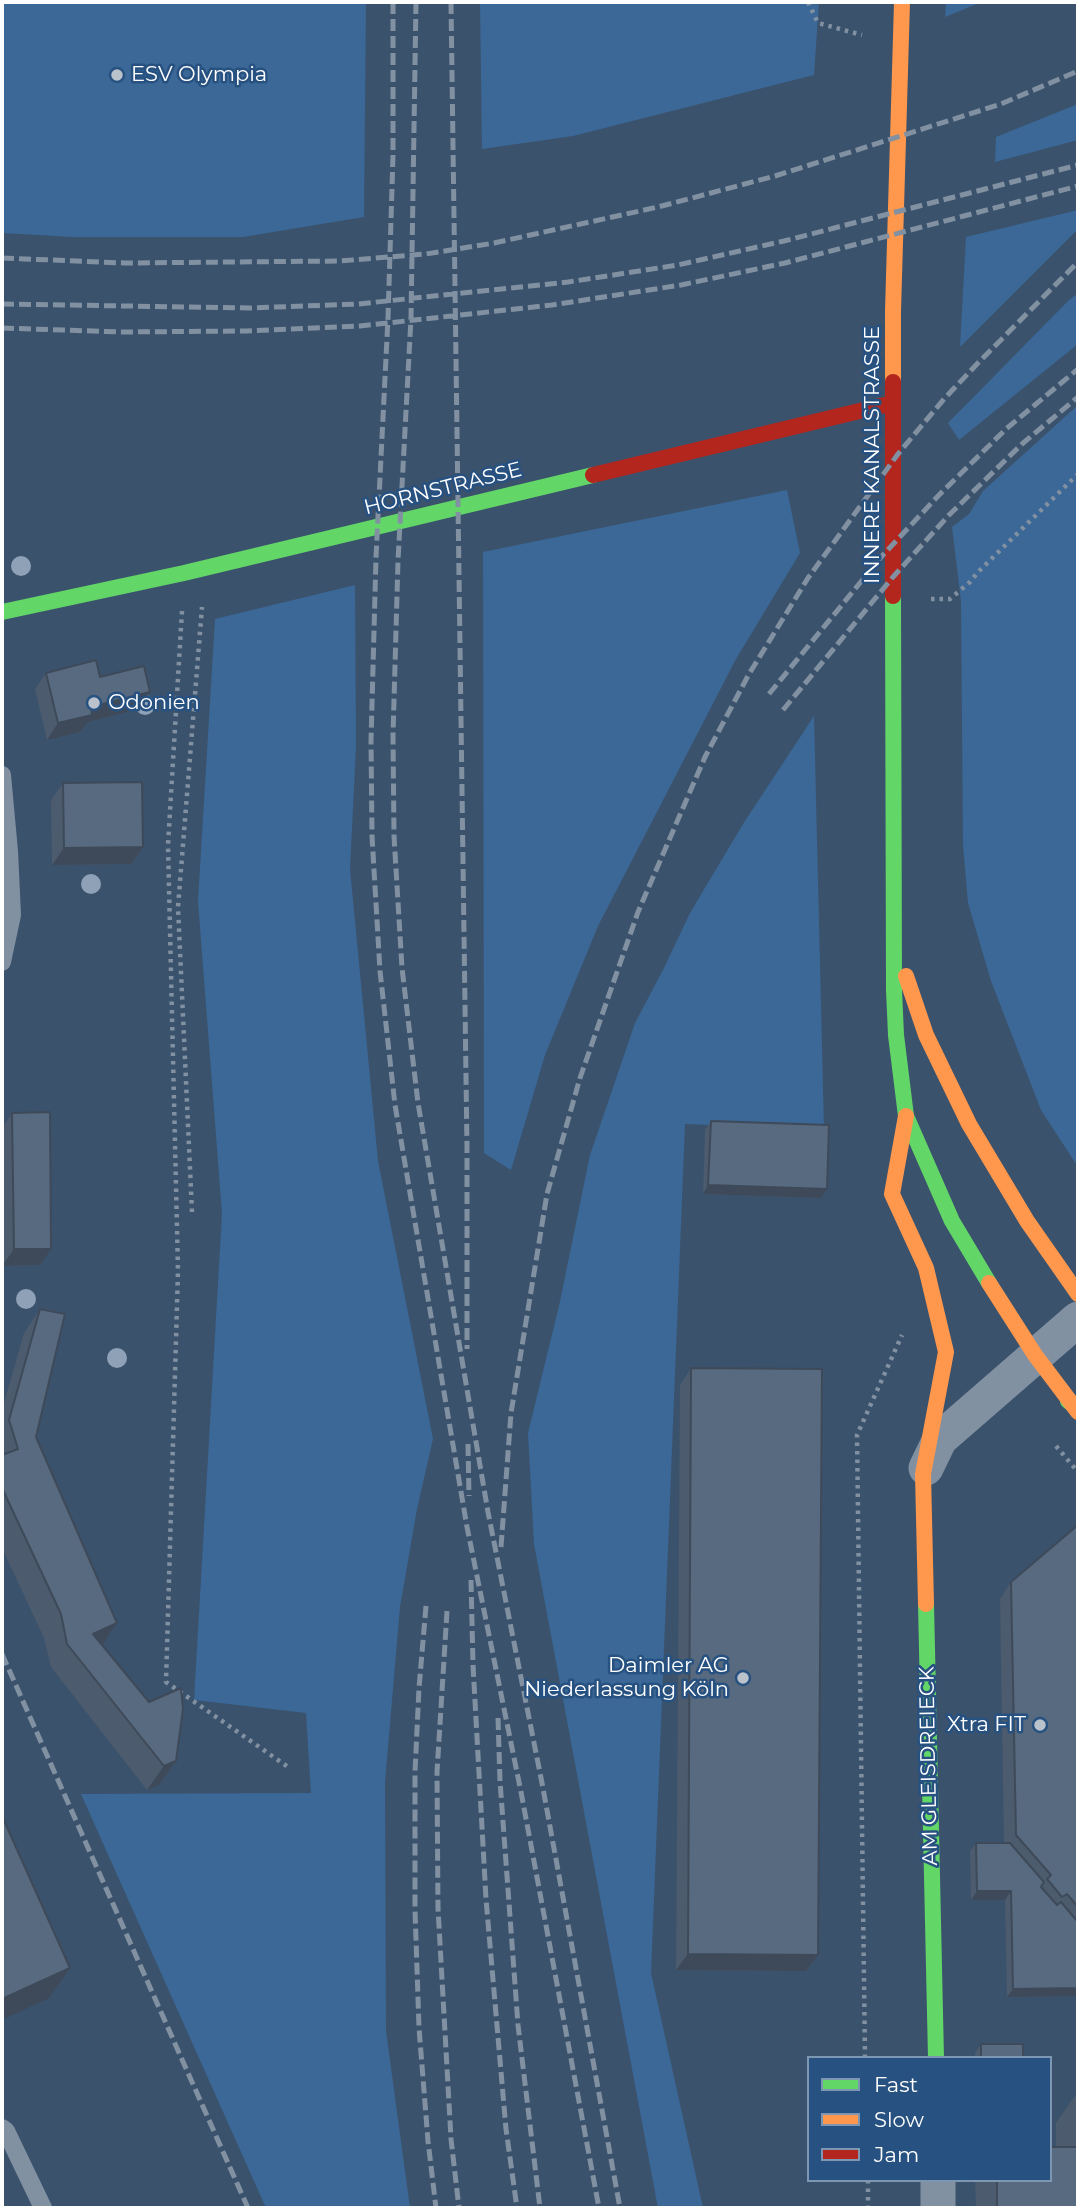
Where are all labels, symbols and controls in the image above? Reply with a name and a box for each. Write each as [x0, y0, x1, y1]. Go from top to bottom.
place label: ESV Olympia [131, 62, 267, 88]
marker: ESV Olympia [109, 67, 125, 83]
street label: INNERE KANALSTRASSE [860, 326, 886, 584]
street label: HORNSTRASSE [361, 457, 525, 521]
place label: Odonien [108, 690, 200, 716]
marker: Odonien [86, 695, 102, 711]
place label: Daimler AG Niederlassung Köln [524, 1653, 729, 1703]
street label: AM GLEISDREIECK [915, 1666, 943, 1866]
marker: Daimler AG Niederlassung Köln [735, 1670, 751, 1686]
place label: Xtra FIT [947, 1712, 1026, 1738]
marker: Xtra FIT [1032, 1717, 1048, 1733]
legend [807, 2056, 1052, 2182]
text: Fast [874, 2072, 918, 2097]
text: Slow [874, 2107, 924, 2132]
text: Jam [874, 2142, 919, 2167]

